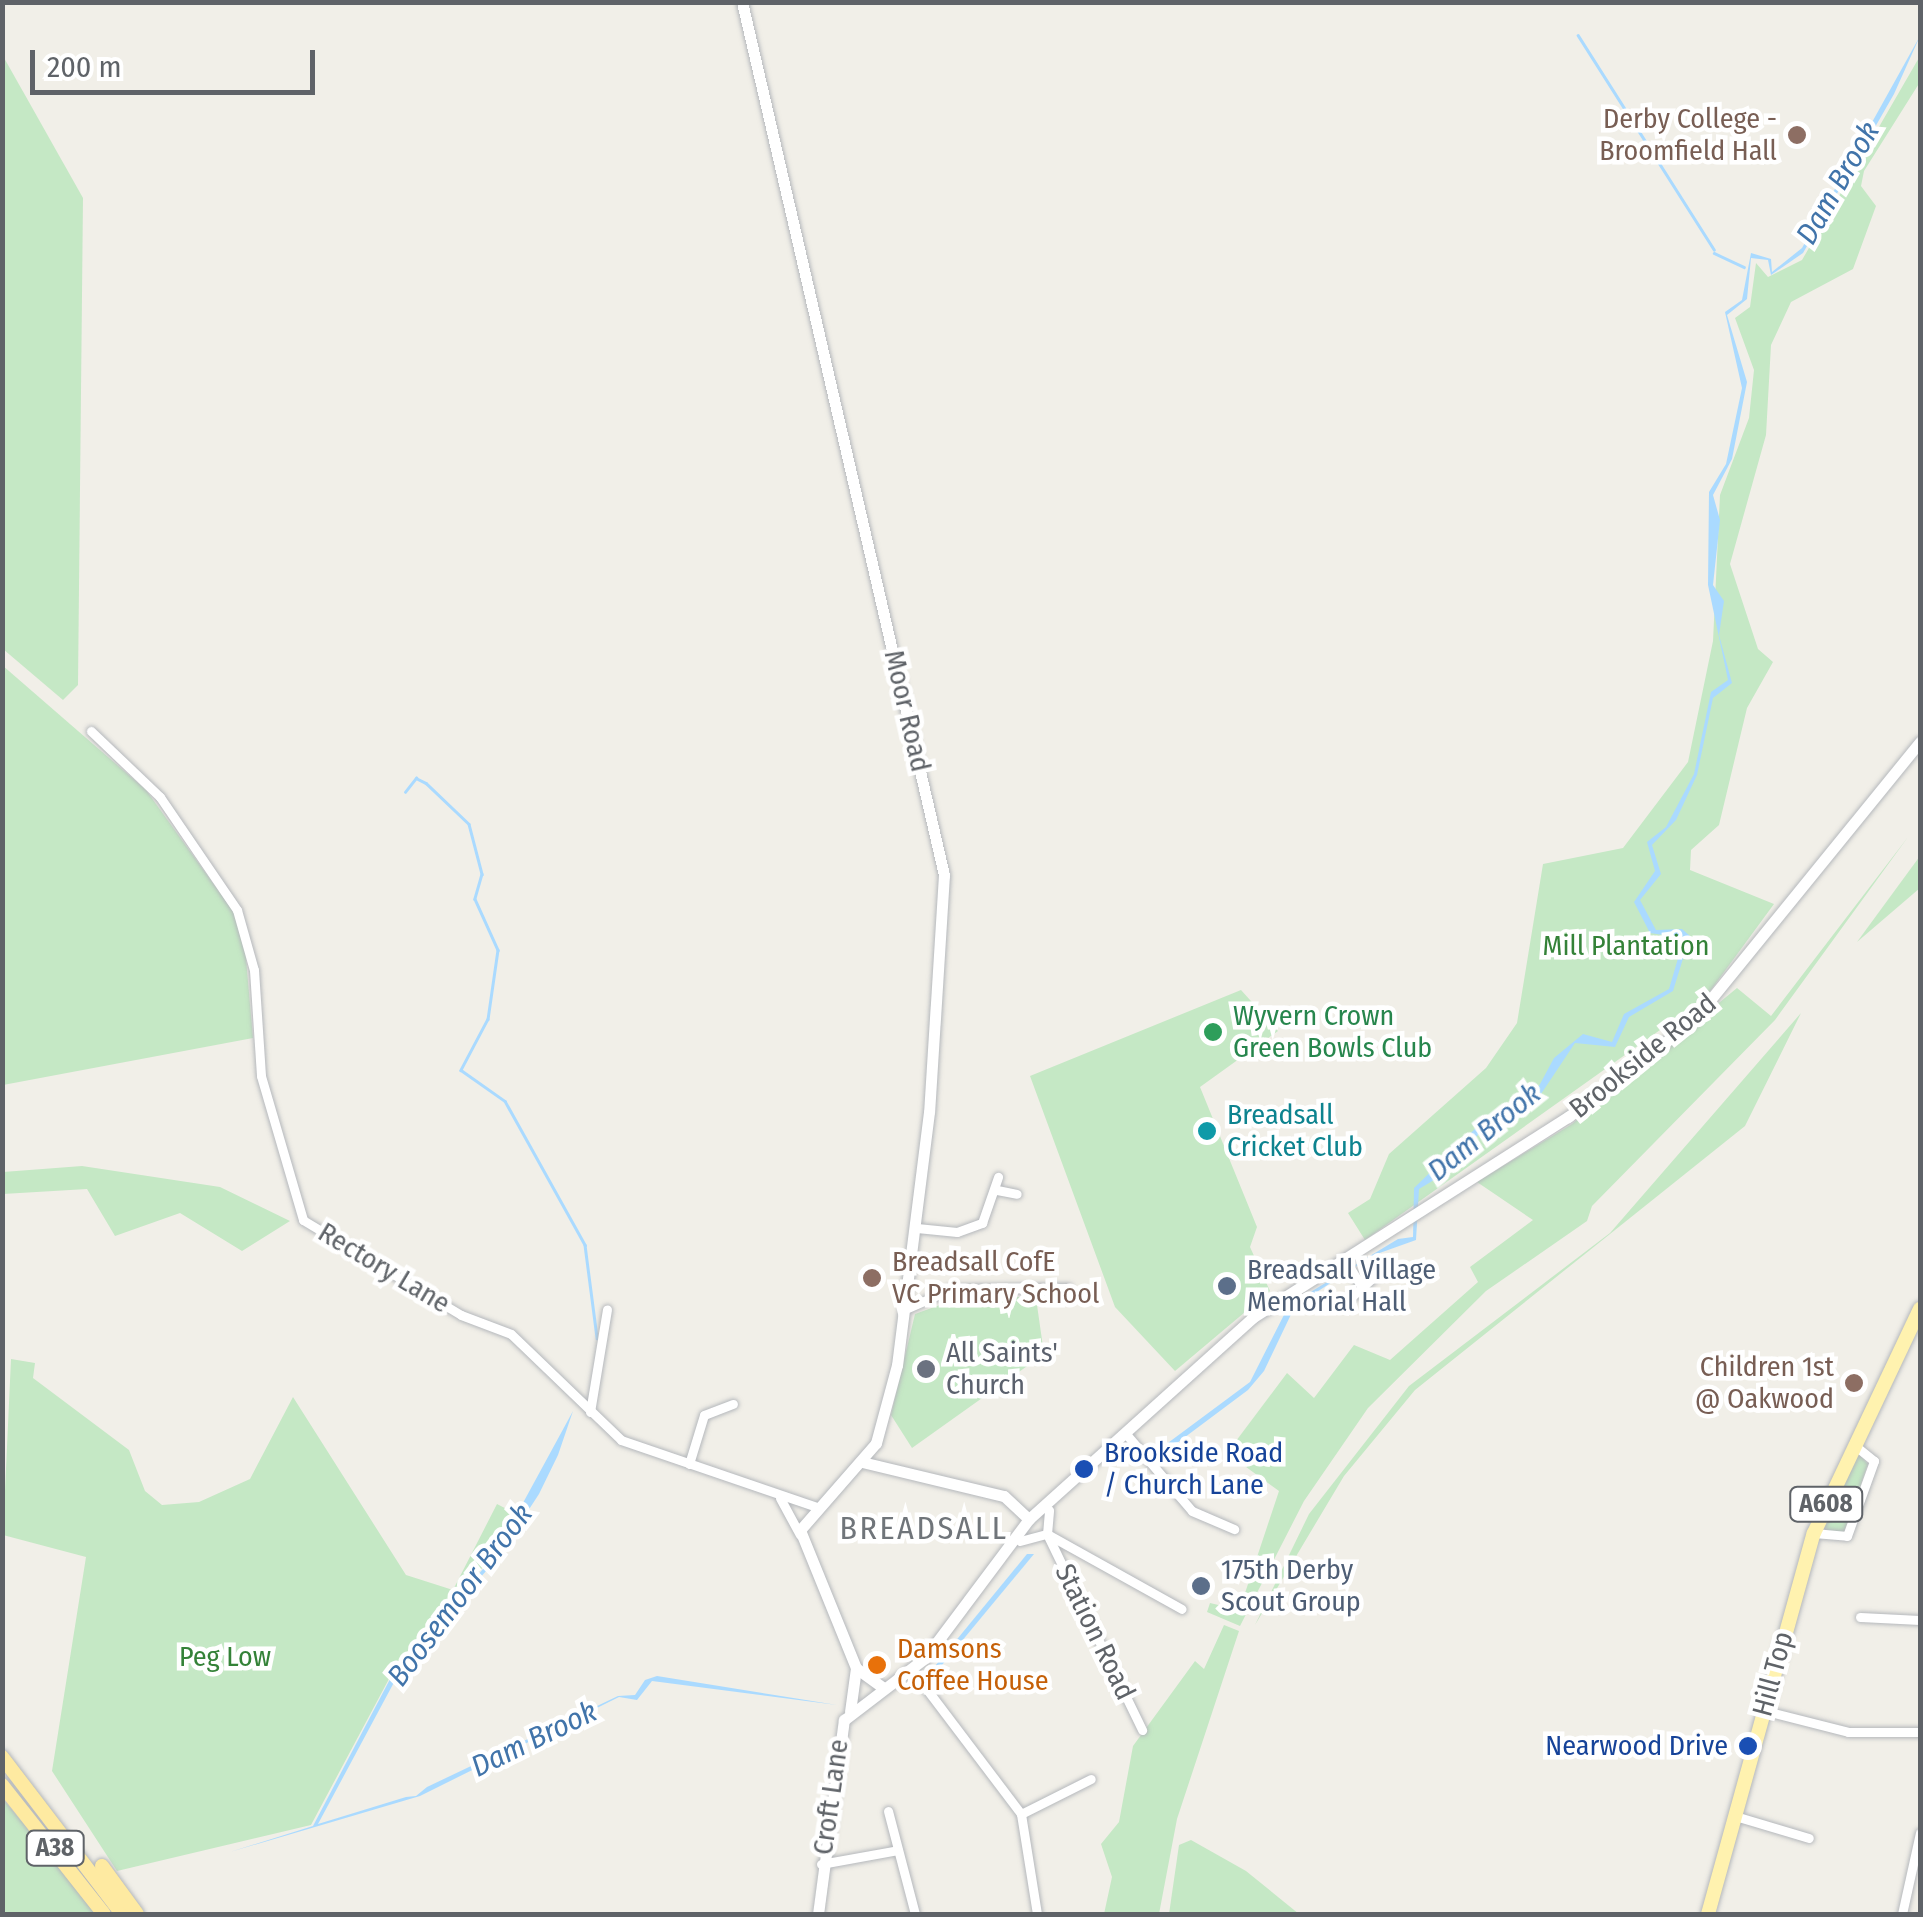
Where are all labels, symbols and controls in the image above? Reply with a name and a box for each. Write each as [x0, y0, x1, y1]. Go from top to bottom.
scale bar [35, 30, 320, 92]
text: 200 m [47, 49, 122, 85]
place label: Derby College - Broomfield Hall [1599, 102, 1777, 168]
water label: Dam Brook [1789, 115, 1887, 251]
marker: Derby College - Broomfield Hall [1786, 124, 1808, 146]
street label: Moor Road [877, 647, 937, 775]
park label: Mill Plantation [1543, 929, 1709, 963]
street label: Brookside Road [1563, 987, 1723, 1125]
place label: Wyvern Crown Green Bowls Club [1233, 999, 1432, 1065]
marker: Wyvern Crown Green Bowls Club [1202, 1021, 1224, 1043]
water label: Dam Brook [1420, 1075, 1548, 1189]
place label: Breadsall Cricket Club [1227, 1098, 1363, 1164]
marker: Breadsall Cricket Club [1196, 1120, 1218, 1142]
street label: Rectory Lane [312, 1216, 456, 1320]
place label: Breadsall CofE VC Primary School [892, 1245, 1099, 1311]
place label: Breadsall Village Memorial Hall [1247, 1253, 1436, 1319]
marker: Breadsall CofE VC Primary School [861, 1267, 883, 1289]
marker: Breadsall Village Memorial Hall [1216, 1275, 1238, 1297]
place label: All Saints' Church [946, 1336, 1058, 1402]
place label: Children 1st @ Oakwood [1695, 1350, 1834, 1416]
marker: All Saints' Church [915, 1358, 937, 1380]
marker: Children 1st @ Oakwood [1843, 1372, 1865, 1394]
place label: Brookside Road / Church Lane [1104, 1436, 1283, 1502]
marker: Brookside Road / Church Lane [1073, 1458, 1095, 1480]
road number: A608 [1788, 1484, 1864, 1524]
water label: Boosemoor Brook [380, 1497, 540, 1693]
district label: BREADSALL [840, 1509, 1008, 1547]
place label: 175th Derby Scout Group [1221, 1553, 1361, 1619]
street label: Station Road [1048, 1559, 1142, 1705]
marker: 175th Derby Scout Group [1190, 1575, 1212, 1597]
street label: Hill Top [1746, 1628, 1800, 1720]
place label: Damsons Coffee House [897, 1632, 1049, 1698]
park label: Peg Low [179, 1640, 271, 1674]
marker: Damsons Coffee House [866, 1654, 888, 1676]
water label: Dam Brook [465, 1693, 603, 1785]
place label: Nearwood Drive [1545, 1729, 1728, 1763]
marker: Nearwood Drive [1737, 1735, 1759, 1757]
street label: Croft Lane [806, 1737, 856, 1857]
road number: A38 [25, 1828, 85, 1868]

